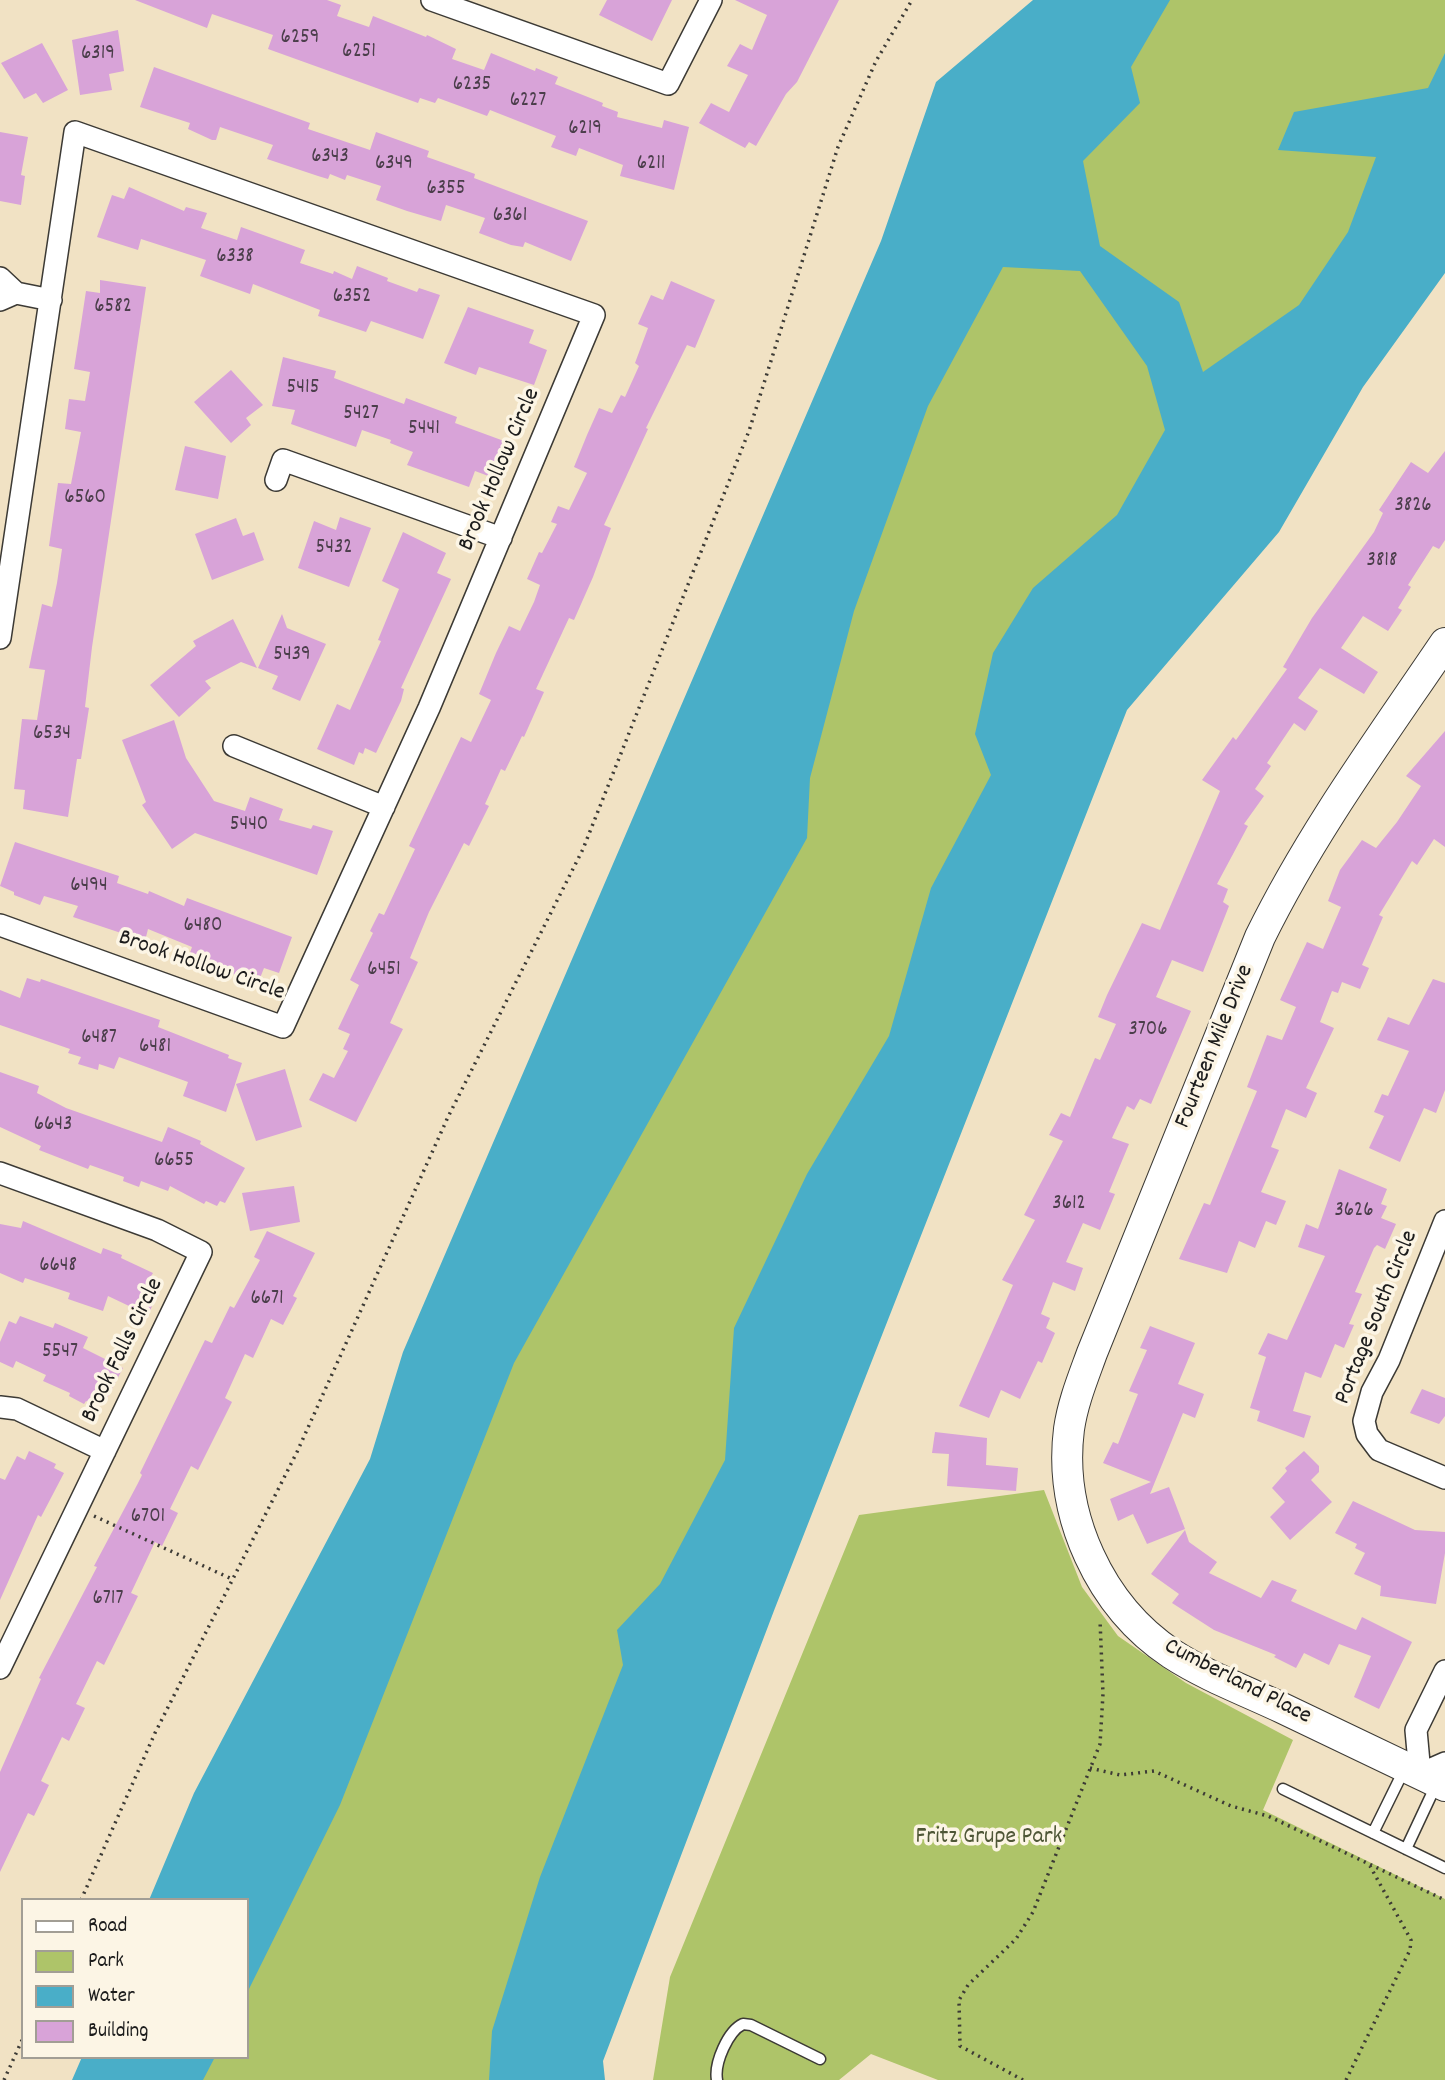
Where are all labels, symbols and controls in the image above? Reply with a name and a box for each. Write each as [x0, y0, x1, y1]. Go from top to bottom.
house number: 6259 [281, 26, 319, 52]
house number: 6251 [342, 40, 376, 66]
house number: 6319 [81, 42, 115, 68]
house number: 6235 [453, 73, 491, 99]
house number: 6227 [510, 89, 546, 115]
house number: 6219 [568, 117, 602, 143]
house number: 6343 [311, 145, 349, 171]
house number: 6349 [375, 152, 413, 178]
house number: 6211 [637, 152, 665, 178]
house number: 6355 [426, 177, 466, 203]
house number: 6361 [493, 204, 527, 230]
house number: 6338 [216, 245, 254, 271]
house number: 6352 [333, 285, 371, 311]
house number: 6582 [94, 295, 132, 321]
house number: 5415 [287, 376, 319, 402]
street label: Brook Hollow Circle [454, 384, 548, 556]
house number: 5427 [343, 402, 379, 428]
house number: 5441 [408, 417, 440, 443]
house number: 6560 [64, 486, 106, 512]
house number: 3826 [1394, 494, 1432, 520]
house number: 5432 [316, 536, 352, 562]
house number: 3818 [1367, 549, 1397, 575]
house number: 5439 [273, 643, 311, 669]
house number: 6534 [33, 722, 71, 748]
house number: 5440 [230, 813, 268, 839]
house number: 6494 [70, 874, 108, 900]
house number: 6480 [184, 914, 222, 940]
street label: Brook Hollow Circle [114, 925, 288, 1009]
house number: 6451 [367, 958, 401, 984]
street label: Fourteen Mile Drive [1170, 961, 1262, 1133]
house number: 3706 [1128, 1018, 1168, 1044]
house number: 6487 [81, 1026, 117, 1052]
house number: 6481 [139, 1035, 171, 1061]
house number: 6643 [34, 1113, 72, 1139]
house number: 6655 [154, 1149, 194, 1175]
house number: 3612 [1052, 1192, 1086, 1218]
house number: 3626 [1334, 1199, 1374, 1225]
street label: Portage South Circle [1330, 1227, 1426, 1409]
house number: 6648 [39, 1254, 77, 1280]
street label: Brook Falls Circle [77, 1274, 171, 1428]
house number: 6671 [250, 1287, 284, 1313]
house number: 5547 [42, 1340, 78, 1366]
house number: 6701 [131, 1505, 165, 1531]
house number: 6717 [93, 1587, 123, 1613]
street label: Cumberland Place [1159, 1634, 1315, 1732]
park label: Fritz Grupe Park [916, 1825, 1062, 1853]
legend [21, 1898, 248, 2059]
text: Road [88, 1912, 127, 1942]
text: Park [88, 1947, 124, 1977]
text: Water [88, 1982, 135, 2012]
text: Building [88, 2017, 148, 2047]

